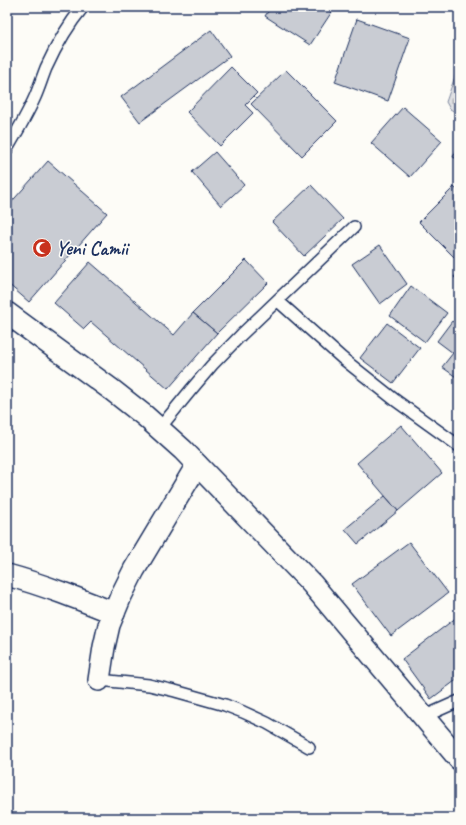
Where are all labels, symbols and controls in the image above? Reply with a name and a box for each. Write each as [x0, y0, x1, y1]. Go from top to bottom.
place label: Yeni Camii [56, 236, 131, 261]
mosque icon: Yeni Camii [31, 237, 53, 259]

